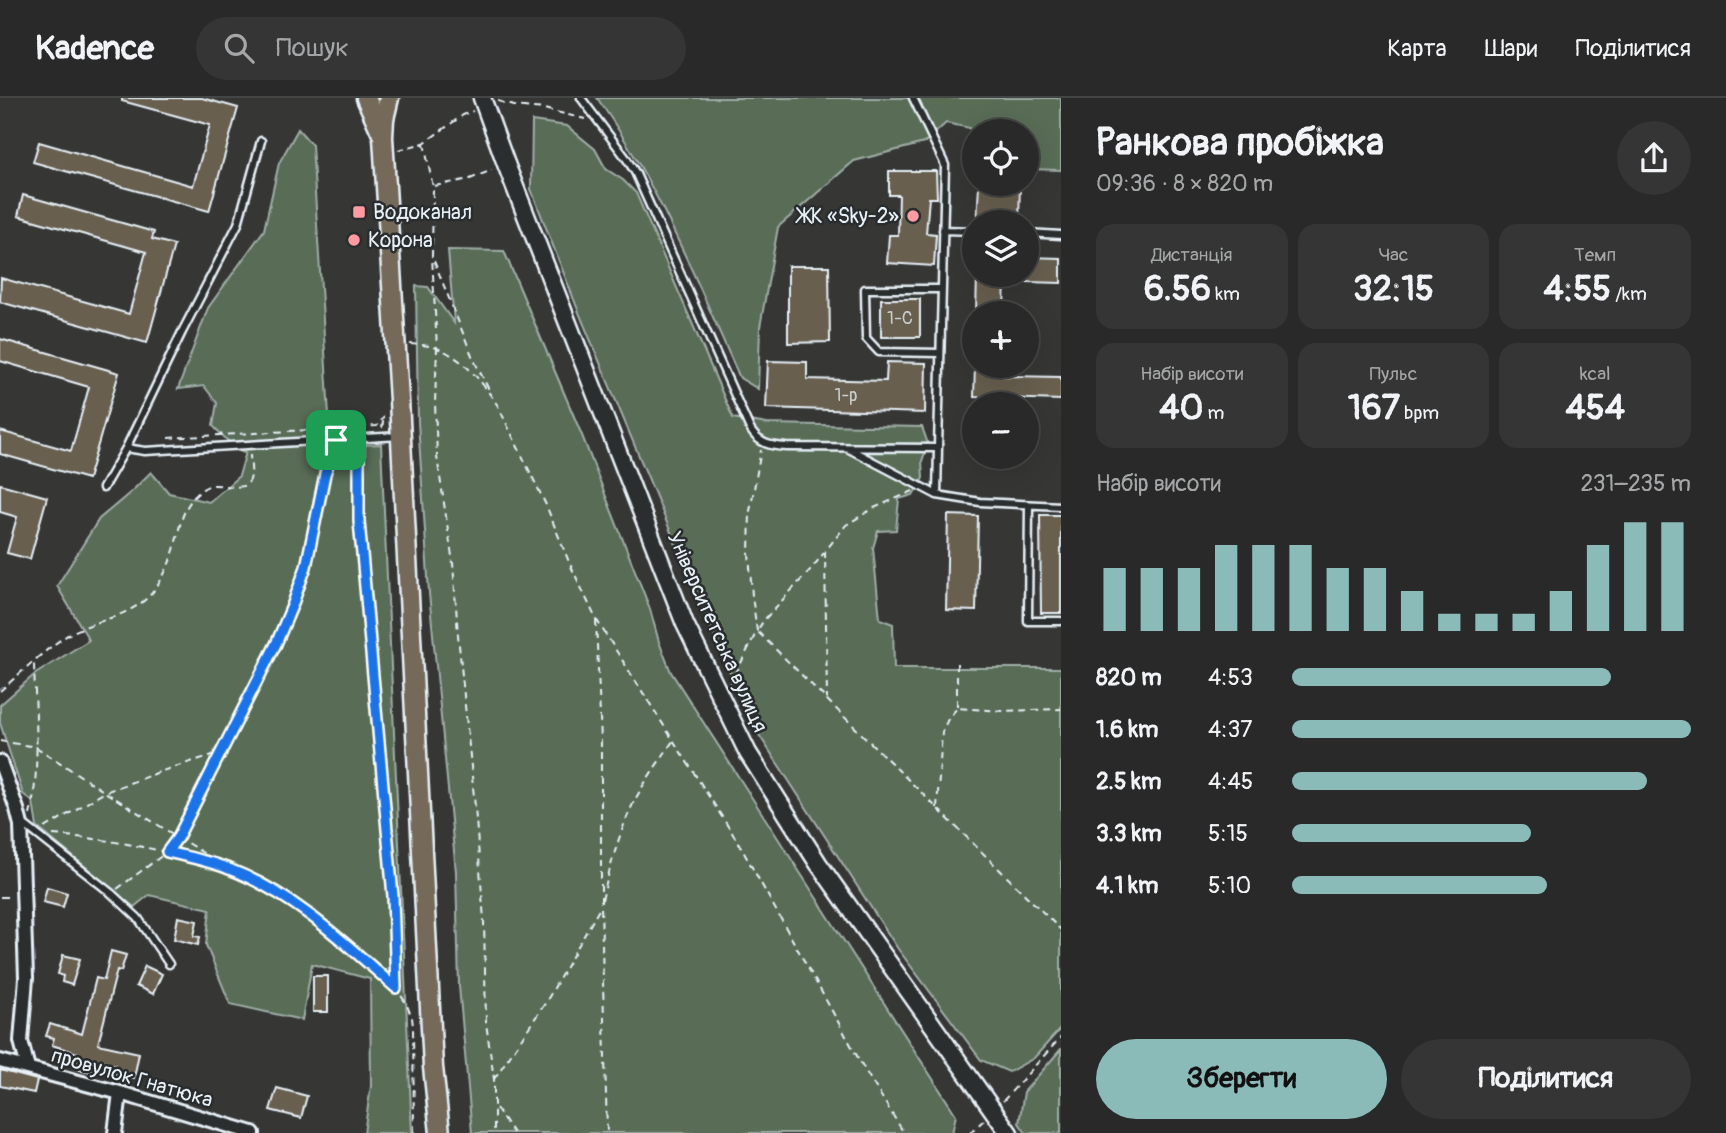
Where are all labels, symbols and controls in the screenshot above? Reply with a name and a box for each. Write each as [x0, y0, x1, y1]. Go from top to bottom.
search box [196, 17, 686, 80]
text: Kadence [35, 28, 154, 69]
icon: search [220, 29, 258, 67]
text: Пошук [276, 32, 349, 64]
text: Карта [1387, 34, 1447, 63]
text: Шари [1485, 34, 1538, 63]
text: Поділитися [1576, 34, 1691, 63]
map controls [962, 119, 1039, 469]
button: locate [962, 119, 1039, 196]
text: Ранкова пробіжка [1096, 119, 1384, 167]
button: share [1617, 121, 1691, 195]
text: 09:36 · 8 × 820 m [1096, 169, 1273, 198]
place label: Водоканал [373, 199, 472, 226]
place label: ЖК «Sky-2» [795, 203, 899, 230]
marker: Водоканал [351, 204, 367, 220]
marker: ЖК «Sky-2» [905, 208, 921, 224]
button: layers [962, 210, 1039, 287]
place label: Корона [368, 227, 433, 254]
marker: Корона [346, 232, 362, 248]
text: Дистанція [1151, 243, 1232, 267]
text: Час [1379, 243, 1408, 267]
text: Темп [1574, 243, 1616, 267]
text: 6.56 [1144, 267, 1211, 311]
text: 32:15 [1353, 267, 1434, 311]
text: 4:55 [1543, 267, 1611, 311]
text: km [1211, 282, 1240, 306]
text: /km [1611, 282, 1647, 306]
button: + [962, 301, 1039, 378]
house number: 1-С [887, 307, 913, 330]
text: Набір висоти [1140, 362, 1243, 386]
text: Пульс [1370, 362, 1417, 386]
text: kcal [1580, 362, 1611, 386]
house number: 1-р [834, 384, 858, 407]
text: 40 [1159, 386, 1203, 430]
text: 167 [1348, 386, 1400, 430]
text: 454 [1565, 386, 1625, 430]
button: − [962, 392, 1039, 469]
text: m [1203, 401, 1224, 425]
text: bpm [1400, 401, 1439, 425]
pin [306, 410, 366, 470]
icon: arrive [317, 421, 355, 459]
text: Набір висоти [1096, 469, 1221, 498]
text: 231–235 m [1581, 469, 1691, 498]
street label: Університетська вулиця [661, 527, 773, 737]
text: 820 m [1096, 663, 1162, 692]
text: 4:53 [1208, 663, 1253, 692]
text: 1.6 km [1096, 715, 1158, 744]
text: 4:37 [1208, 715, 1252, 744]
text: 2.5 km [1096, 767, 1161, 796]
text: 4:45 [1208, 767, 1253, 796]
text: 3.3 km [1096, 819, 1162, 848]
text: 5:15 [1208, 819, 1248, 848]
text: 4.1 km [1096, 871, 1158, 900]
text: 5:10 [1208, 871, 1251, 900]
button: Зберегти [1096, 1039, 1387, 1119]
button: Поділитися [1401, 1039, 1691, 1119]
street label: провулок Гнатюка [48, 1042, 216, 1114]

